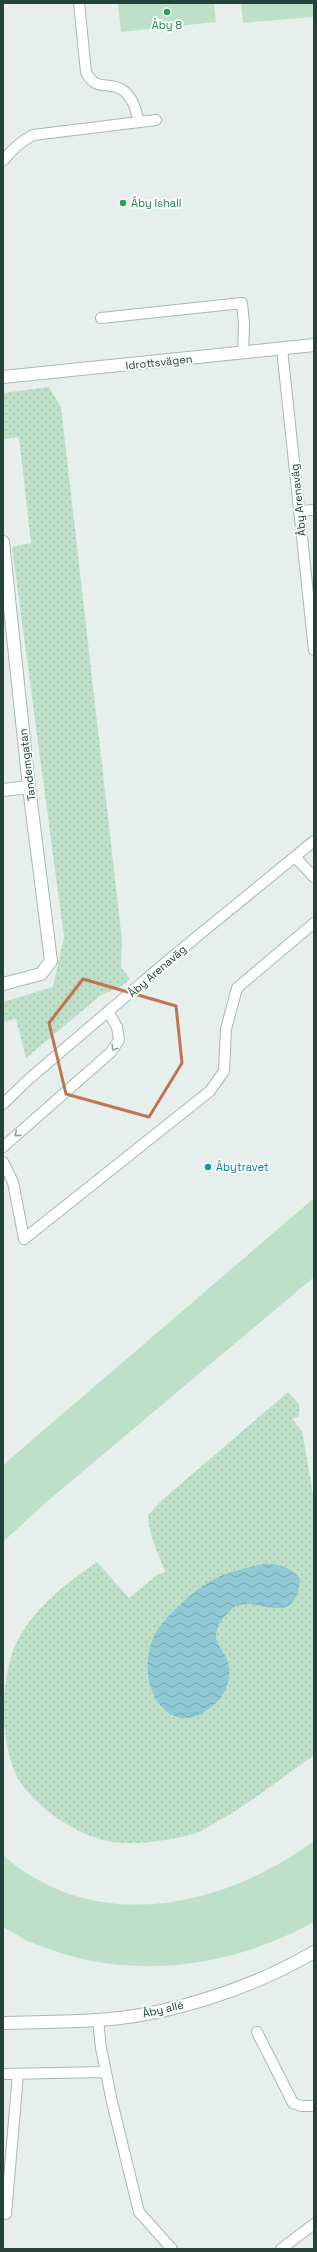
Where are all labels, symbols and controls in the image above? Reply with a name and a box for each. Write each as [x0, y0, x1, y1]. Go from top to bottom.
marker: Åby 8 [162, 7, 172, 17]
place label: Åby 8 [152, 18, 182, 32]
place label: Åby Ishall [131, 196, 182, 210]
marker: Åby Ishall [118, 198, 128, 208]
street label: Idrottsvägen [125, 352, 193, 372]
street label: Åby Arenaväg [287, 463, 309, 537]
street label: Tandemgatan [16, 728, 38, 802]
street label: Åby Arenaväg [125, 942, 189, 1000]
one-way arrow [112, 1043, 119, 1050]
one-way arrow [14, 1130, 22, 1137]
place label: Åbytravet [216, 1160, 269, 1174]
marker: Åbytravet [203, 1162, 213, 1172]
street label: Åby allé [141, 1997, 185, 2021]

